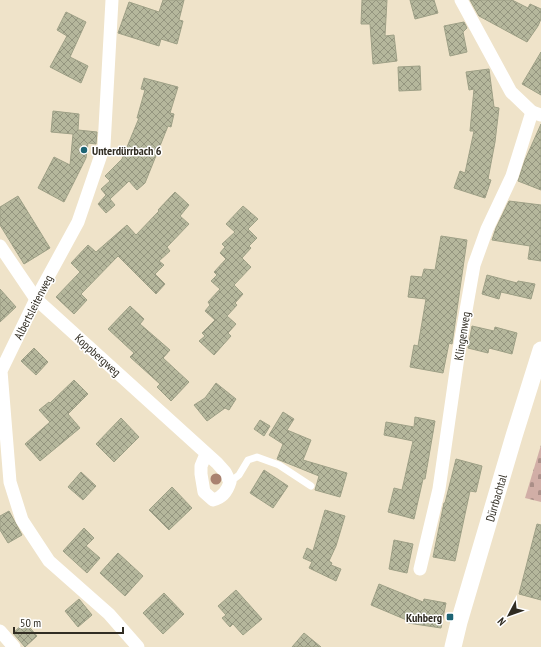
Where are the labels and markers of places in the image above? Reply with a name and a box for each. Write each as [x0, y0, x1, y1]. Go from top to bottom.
place label: Unterdürrbach 6 [92, 143, 162, 158]
marker: Unterdürrbach 6 [79, 145, 89, 155]
place label: Kuhberg [406, 610, 442, 625]
marker: Kuhberg [445, 612, 455, 622]

